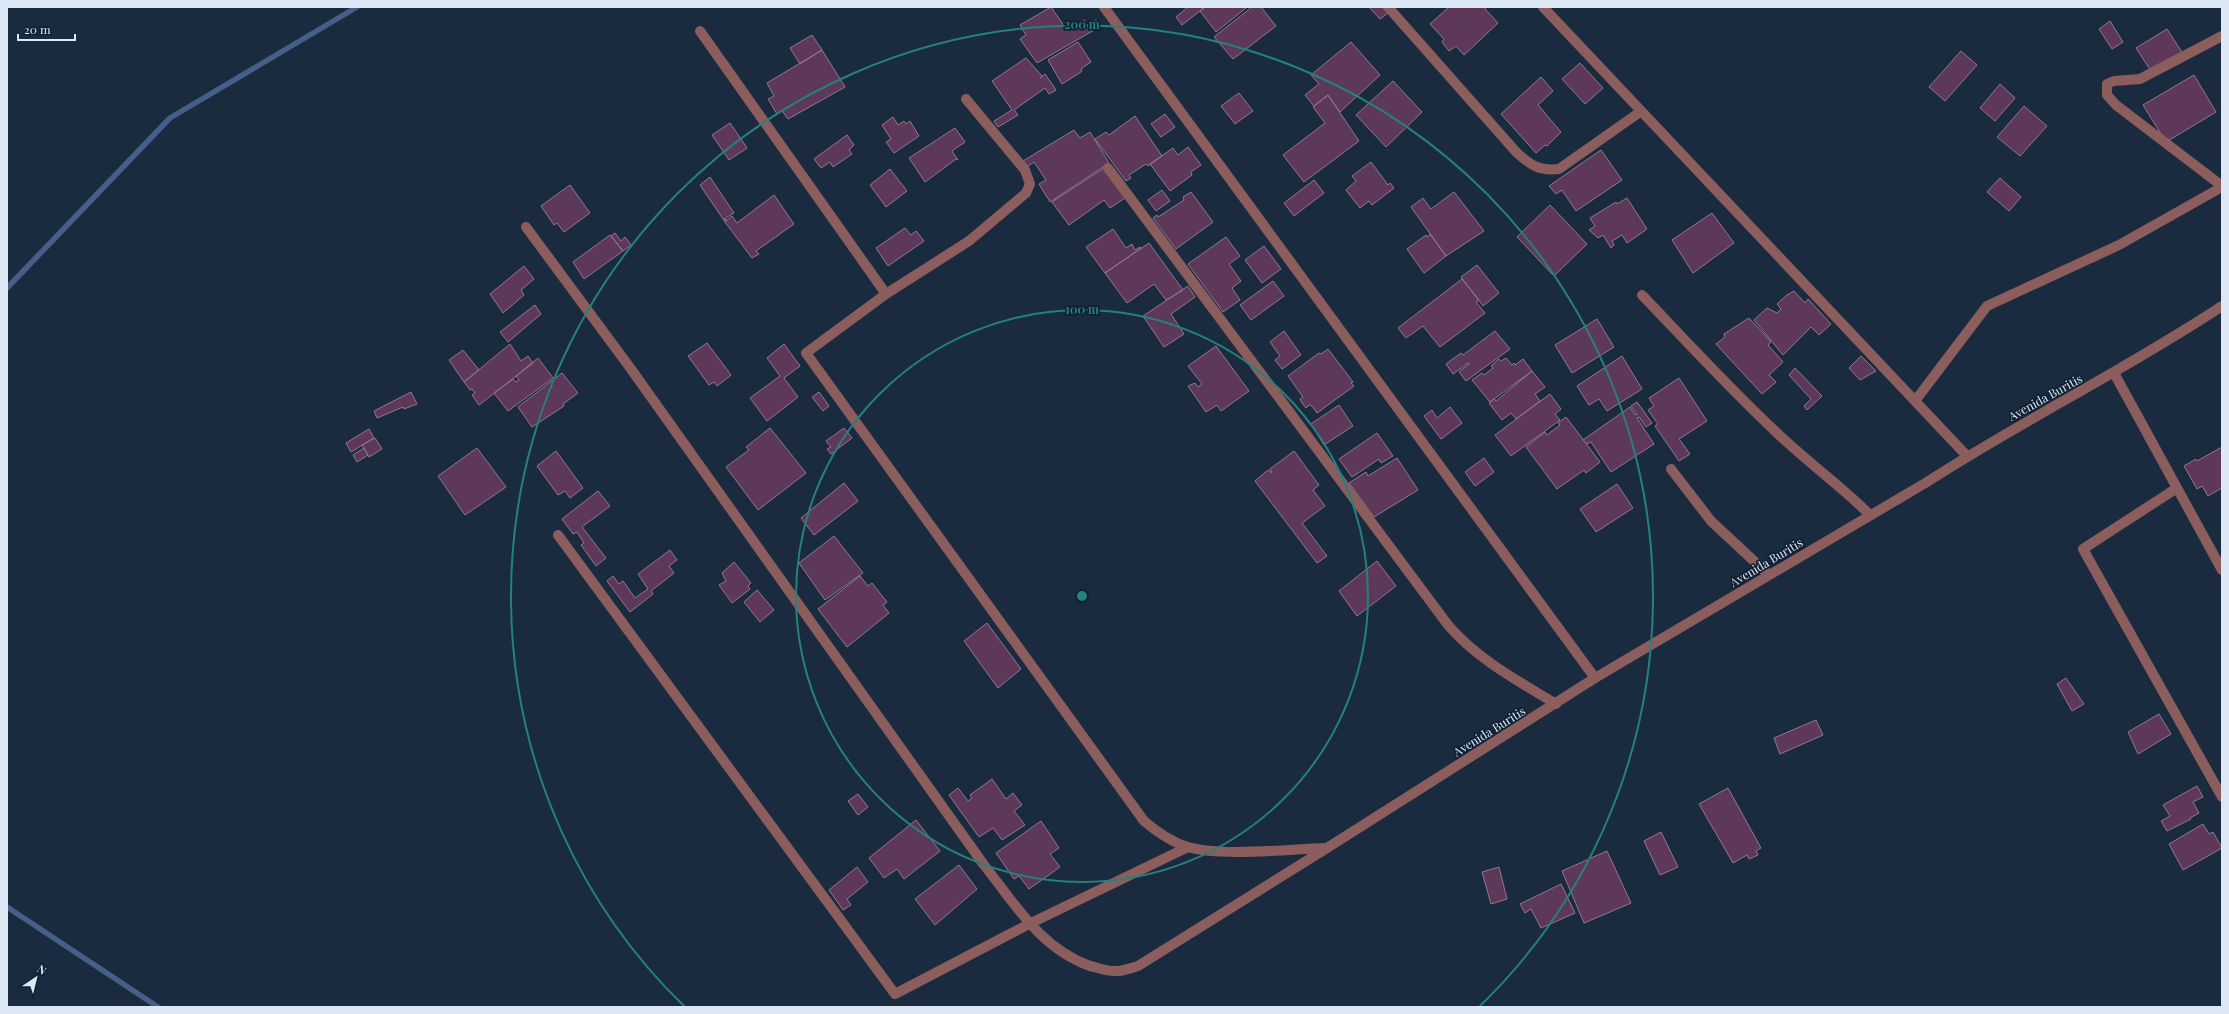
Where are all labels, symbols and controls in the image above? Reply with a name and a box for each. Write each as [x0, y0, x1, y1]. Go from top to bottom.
scale bar [18, 16, 75, 42]
text: 200 m [1064, 16, 1100, 32]
text: 20 m [24, 21, 51, 37]
text: 100 m [1065, 301, 1099, 317]
street label: Avenida Buritis [2004, 370, 2085, 424]
street label: Avenida Buritis [1726, 534, 1805, 591]
centre of rings [1075, 589, 1089, 603]
street label: Avenida Buritis [1449, 702, 1528, 760]
north arrow [16, 958, 56, 998]
text: N [34, 961, 50, 978]

